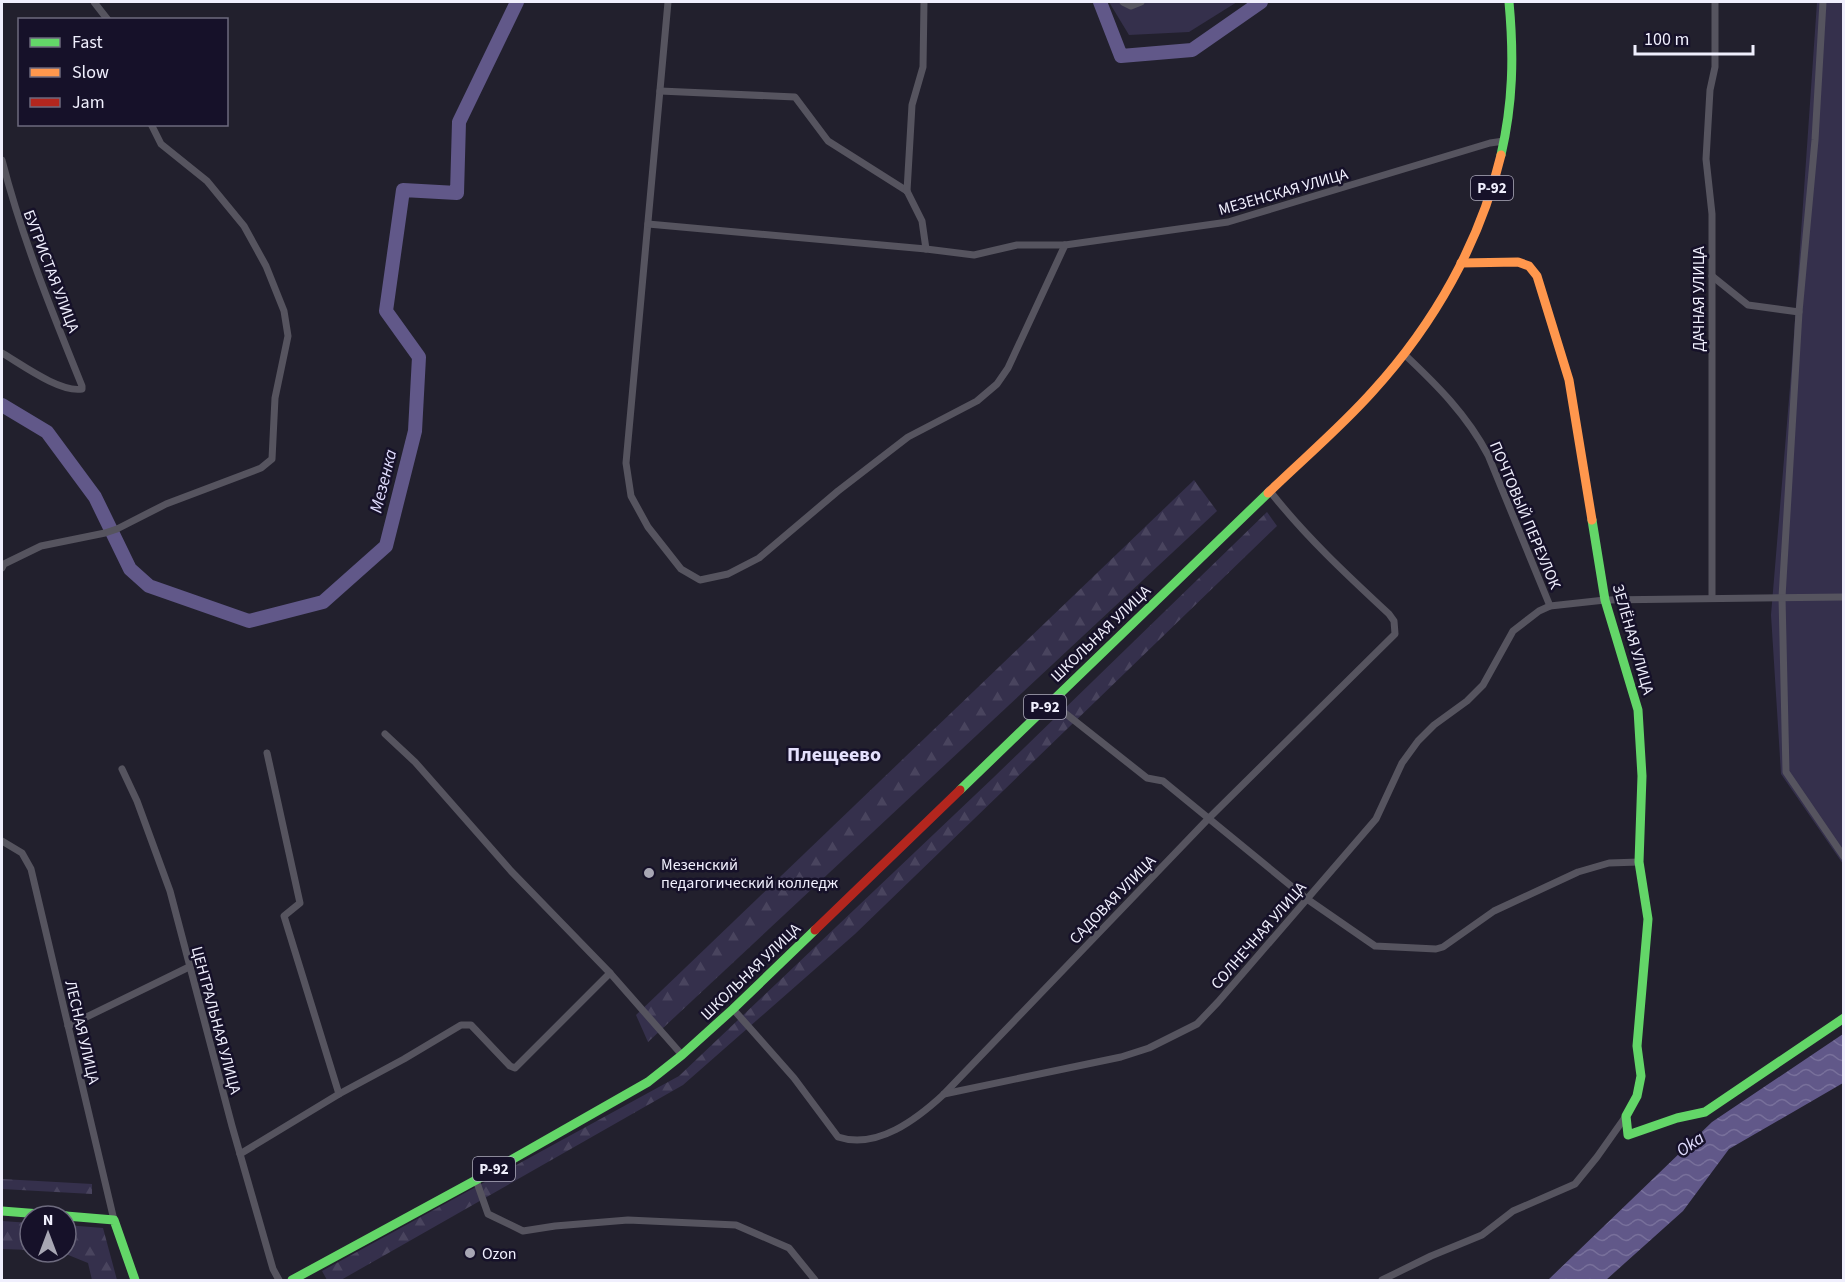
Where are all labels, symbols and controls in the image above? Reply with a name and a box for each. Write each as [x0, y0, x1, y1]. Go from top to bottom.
legend [18, 18, 228, 126]
scale bar [1635, 18, 1754, 56]
text: 100 m [1644, 27, 1689, 52]
text: Fast [72, 30, 103, 55]
text: Slow [72, 60, 109, 85]
text: Jam [72, 90, 105, 115]
street label: МЕЗЕНСКАЯ УЛИЦА [1216, 163, 1351, 221]
road number: Р-92 [1471, 176, 1513, 200]
street label: БУГРИСТАЯ УЛИЦА [18, 207, 85, 336]
street label: ДАЧНАЯ УЛИЦА [1688, 246, 1710, 352]
street label: ПОЧТОВЫЙ ПЕРЕУЛОК [1484, 438, 1566, 593]
water label: Мезенка [364, 446, 404, 516]
street label: ШКОЛЬНАЯ УЛИЦА [1046, 580, 1156, 687]
street label: ЗЕЛЁНАЯ УЛИЦА [1607, 581, 1659, 697]
road number: Р-92 [1024, 695, 1066, 719]
district label: Плещеево [787, 741, 881, 769]
street label: САДОВАЯ УЛИЦА [1065, 850, 1161, 949]
place label: Мезенский педагогический колледж [661, 854, 838, 894]
marker: Мезенский педагогический колледж [642, 866, 656, 880]
street label: СОЛНЕЧНАЯ УЛИЦА [1206, 877, 1312, 994]
street label: ШКОЛЬНАЯ УЛИЦА [696, 918, 806, 1025]
street label: ЦЕНТРАЛЬНАЯ УЛИЦА [186, 944, 246, 1097]
street label: ЛЕСНАЯ УЛИЦА [59, 978, 105, 1087]
water label: Oka [1671, 1126, 1710, 1163]
road number: Р-92 [473, 1157, 515, 1181]
north arrow [18, 1204, 78, 1264]
text: N [43, 1209, 53, 1231]
place label: Ozon [482, 1243, 517, 1265]
marker: Ozon [463, 1246, 477, 1260]

